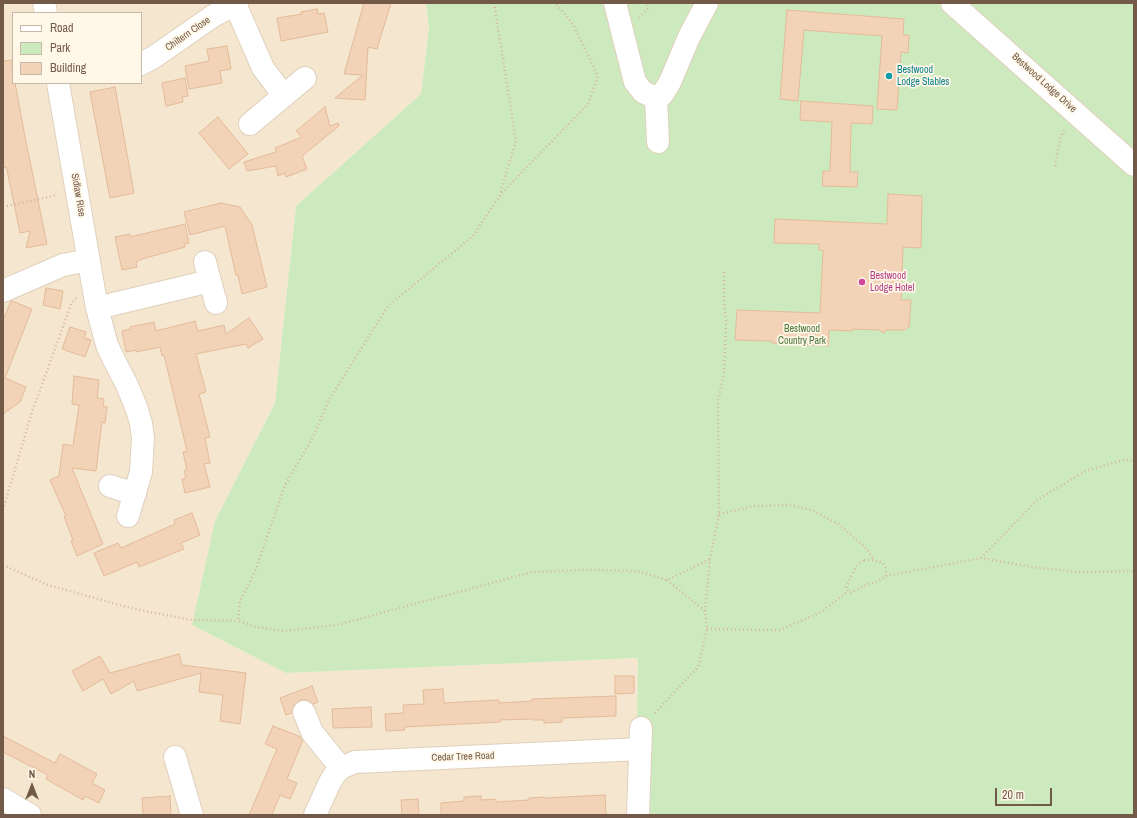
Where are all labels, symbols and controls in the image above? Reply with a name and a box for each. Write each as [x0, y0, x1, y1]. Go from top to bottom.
legend [12, 12, 142, 84]
street label: Chiltern Close [163, 14, 213, 54]
text: Road [50, 20, 74, 36]
text: Park [50, 40, 70, 56]
street label: Bestwood Lodge Drive [1009, 51, 1079, 115]
text: Building [50, 60, 86, 76]
place label: Bestwood Lodge Stables [897, 64, 949, 88]
marker: Bestwood Lodge Stables [884, 71, 894, 81]
street label: Sidlaw Rise [68, 172, 88, 218]
place label: Bestwood Lodge Hotel [870, 270, 914, 294]
marker: Bestwood Lodge Hotel [857, 277, 867, 287]
park label: Bestwood Country Park [778, 323, 826, 346]
street label: Cedar Tree Road [431, 750, 495, 764]
north arrow [12, 766, 52, 806]
text: N [29, 767, 35, 781]
scale bar [997, 780, 1054, 806]
text: 20 m [1002, 787, 1024, 803]

